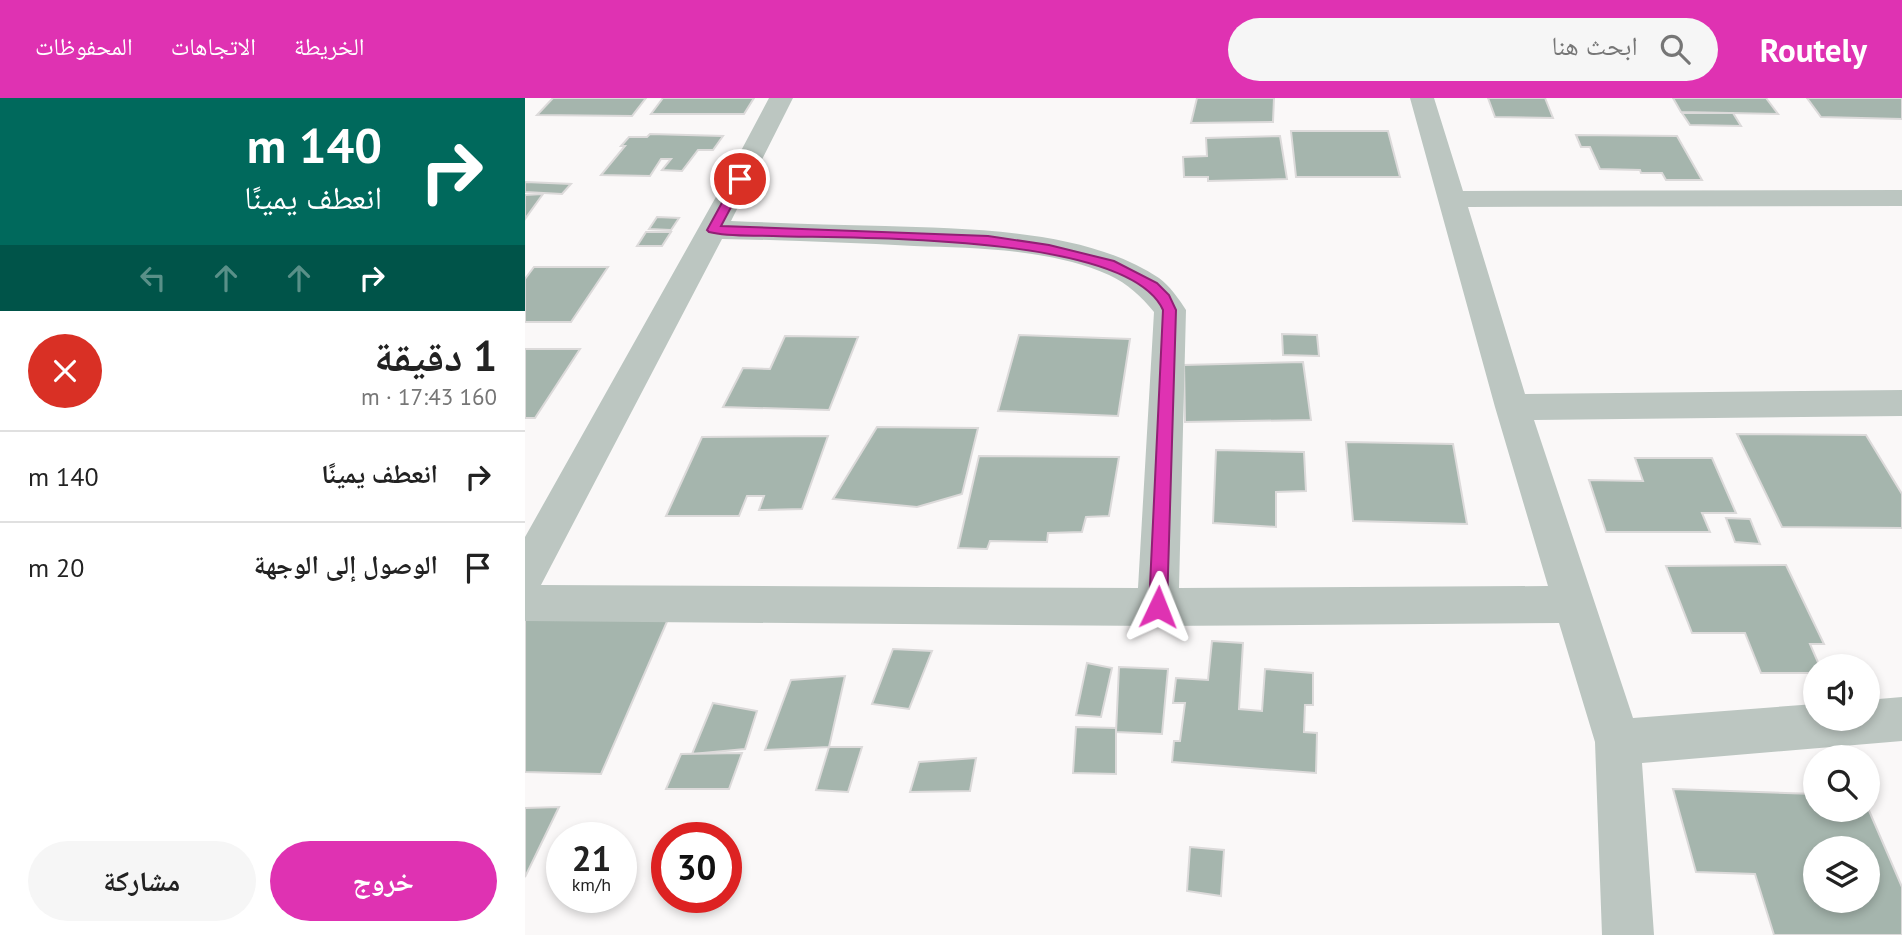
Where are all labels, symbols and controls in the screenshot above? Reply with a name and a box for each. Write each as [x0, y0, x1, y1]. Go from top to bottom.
search box [1228, 18, 1718, 81]
text: Routely [1760, 28, 1867, 71]
text: ابحث هنا [1551, 29, 1638, 62]
icon: search [1656, 30, 1694, 68]
text: المحفوظات [35, 31, 133, 62]
text: الاتجاهات [171, 31, 256, 62]
text: الخريطة [294, 31, 365, 62]
text: 140 m [247, 113, 382, 177]
icon: right [406, 126, 497, 217]
pin [710, 149, 770, 209]
icon: arrive [721, 160, 759, 198]
text: انعطف يمينًا [244, 176, 382, 218]
icon: left [134, 259, 172, 297]
icon: ahead [207, 259, 245, 297]
icon: ahead [280, 259, 318, 297]
icon: right [353, 259, 391, 297]
text: 1 دقيقة [374, 328, 497, 383]
button: close [28, 334, 102, 408]
text: 160 m · 17:43 [361, 382, 497, 411]
text: انعطف يمينًا [321, 457, 438, 490]
icon: right [459, 458, 497, 496]
text: 140 m [28, 460, 99, 493]
text: الوصول إلى الوجهة [254, 548, 438, 581]
icon: arrive [459, 549, 497, 587]
text: 20 m [28, 551, 84, 584]
position arrow [1121, 570, 1195, 644]
map controls [1803, 654, 1880, 913]
button: sound [1803, 654, 1880, 731]
button: search [1803, 745, 1880, 822]
speed limit sign: 30 [651, 822, 742, 913]
text: 21 [572, 835, 611, 881]
button: layers [1803, 836, 1880, 913]
button: مشاركة [28, 841, 256, 921]
button: خروج [270, 841, 497, 921]
text: km/h [572, 873, 611, 896]

